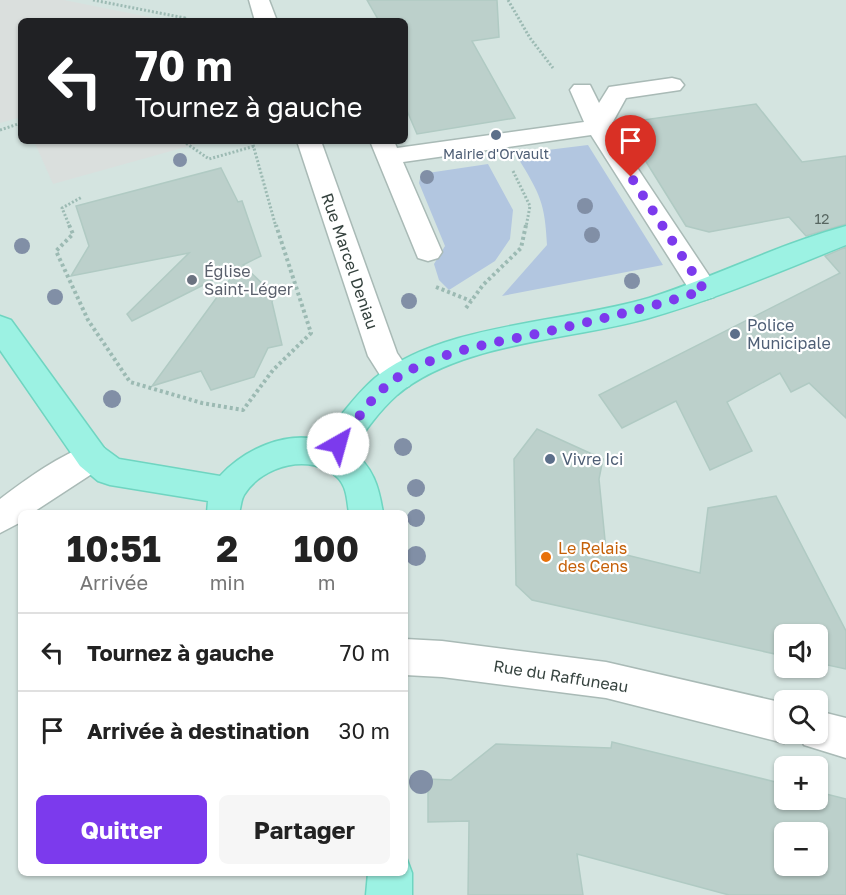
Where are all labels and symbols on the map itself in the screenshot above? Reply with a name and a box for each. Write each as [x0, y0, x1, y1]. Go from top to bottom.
pin [605, 115, 656, 177]
marker: Mairie d'Orvault [489, 128, 503, 142]
place label: Mairie d'Orvault [443, 145, 549, 162]
street label: Rue Marcel Deniau [317, 190, 383, 332]
house number: 12 [815, 210, 829, 227]
place label: Église Saint-Léger [204, 261, 293, 299]
marker: Église Saint-Léger [185, 273, 199, 287]
place label: Police Municipale [747, 315, 831, 353]
marker: Police Municipale [728, 327, 742, 341]
position arrow [306, 412, 370, 476]
place label: Vivre Ici [562, 449, 623, 469]
marker: Vivre Ici [543, 452, 557, 466]
place label: Le Relais des Cens [558, 538, 628, 576]
marker: Le Relais des Cens [539, 550, 553, 564]
street label: Rue du Raffuneau [492, 655, 630, 697]

